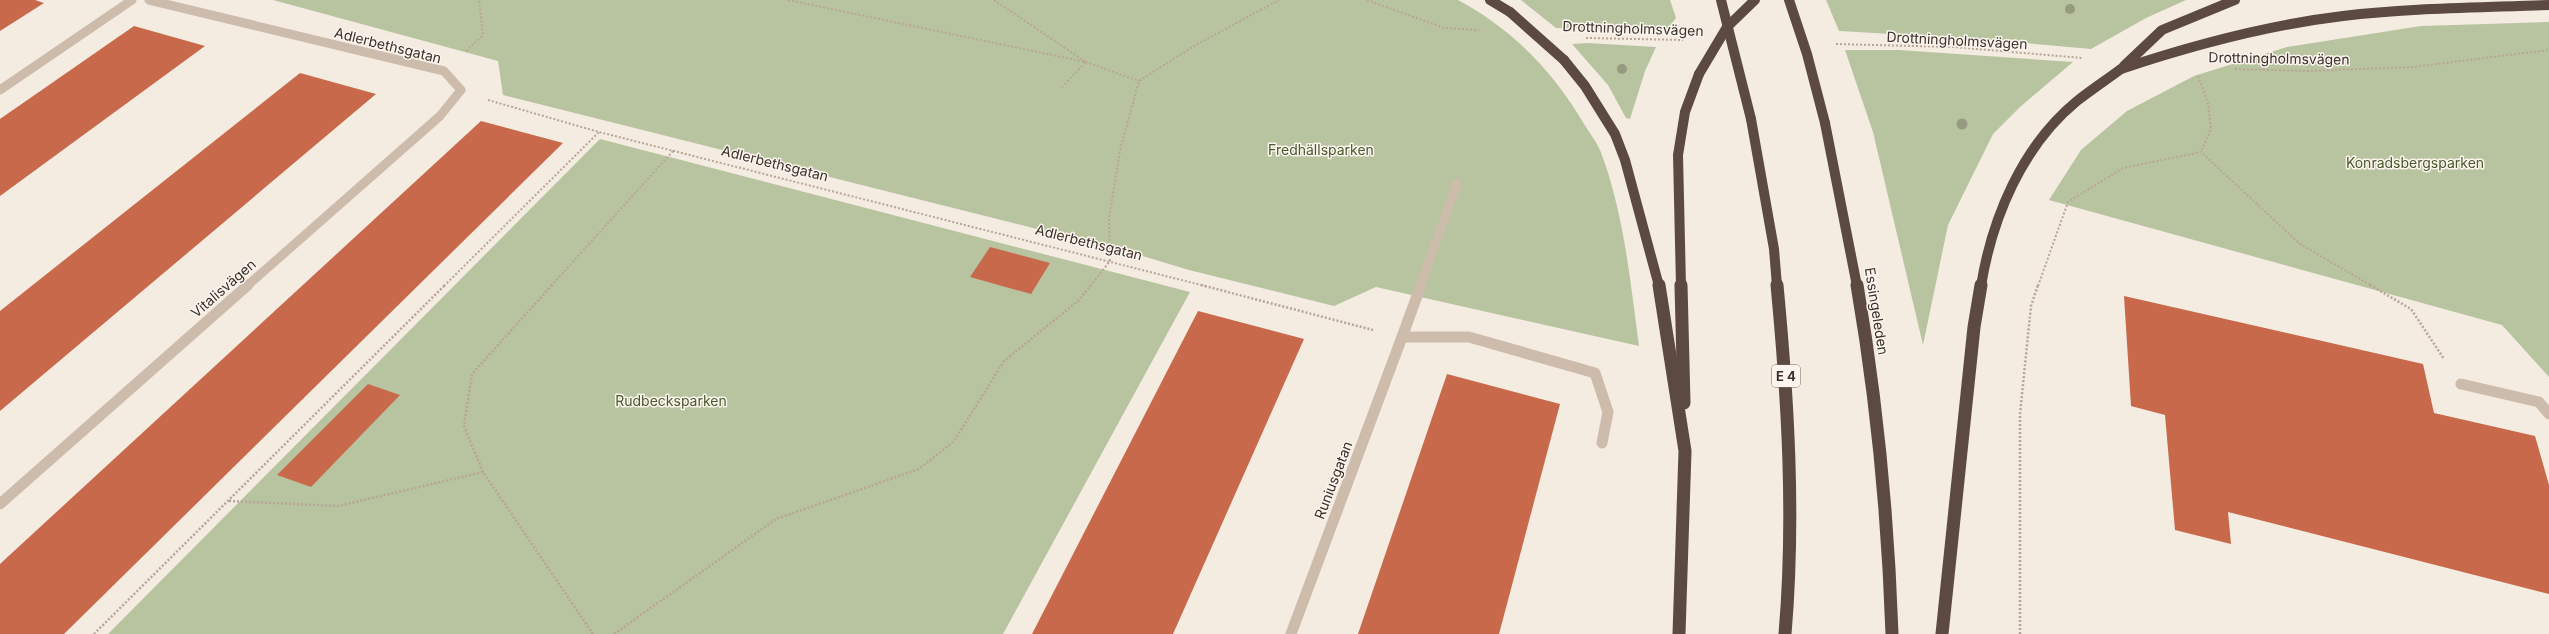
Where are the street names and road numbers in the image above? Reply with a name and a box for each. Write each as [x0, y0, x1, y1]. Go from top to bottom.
street label: Drottningholmsvägen [1562, 17, 1704, 39]
street label: Adlerbethsgatan [333, 24, 443, 66]
street label: Drottningholmsvägen [1886, 28, 2028, 52]
street label: Drottningholmsvägen [2208, 48, 2350, 68]
street label: Adlerbethsgatan [720, 142, 830, 184]
street label: Adlerbethsgatan [1034, 221, 1144, 263]
street label: Vitalisvägen [187, 255, 259, 321]
street label: Essingeleden [1862, 266, 1892, 356]
road number: E 4 [1772, 365, 1800, 387]
street label: Runiusgatan [1310, 439, 1356, 521]

